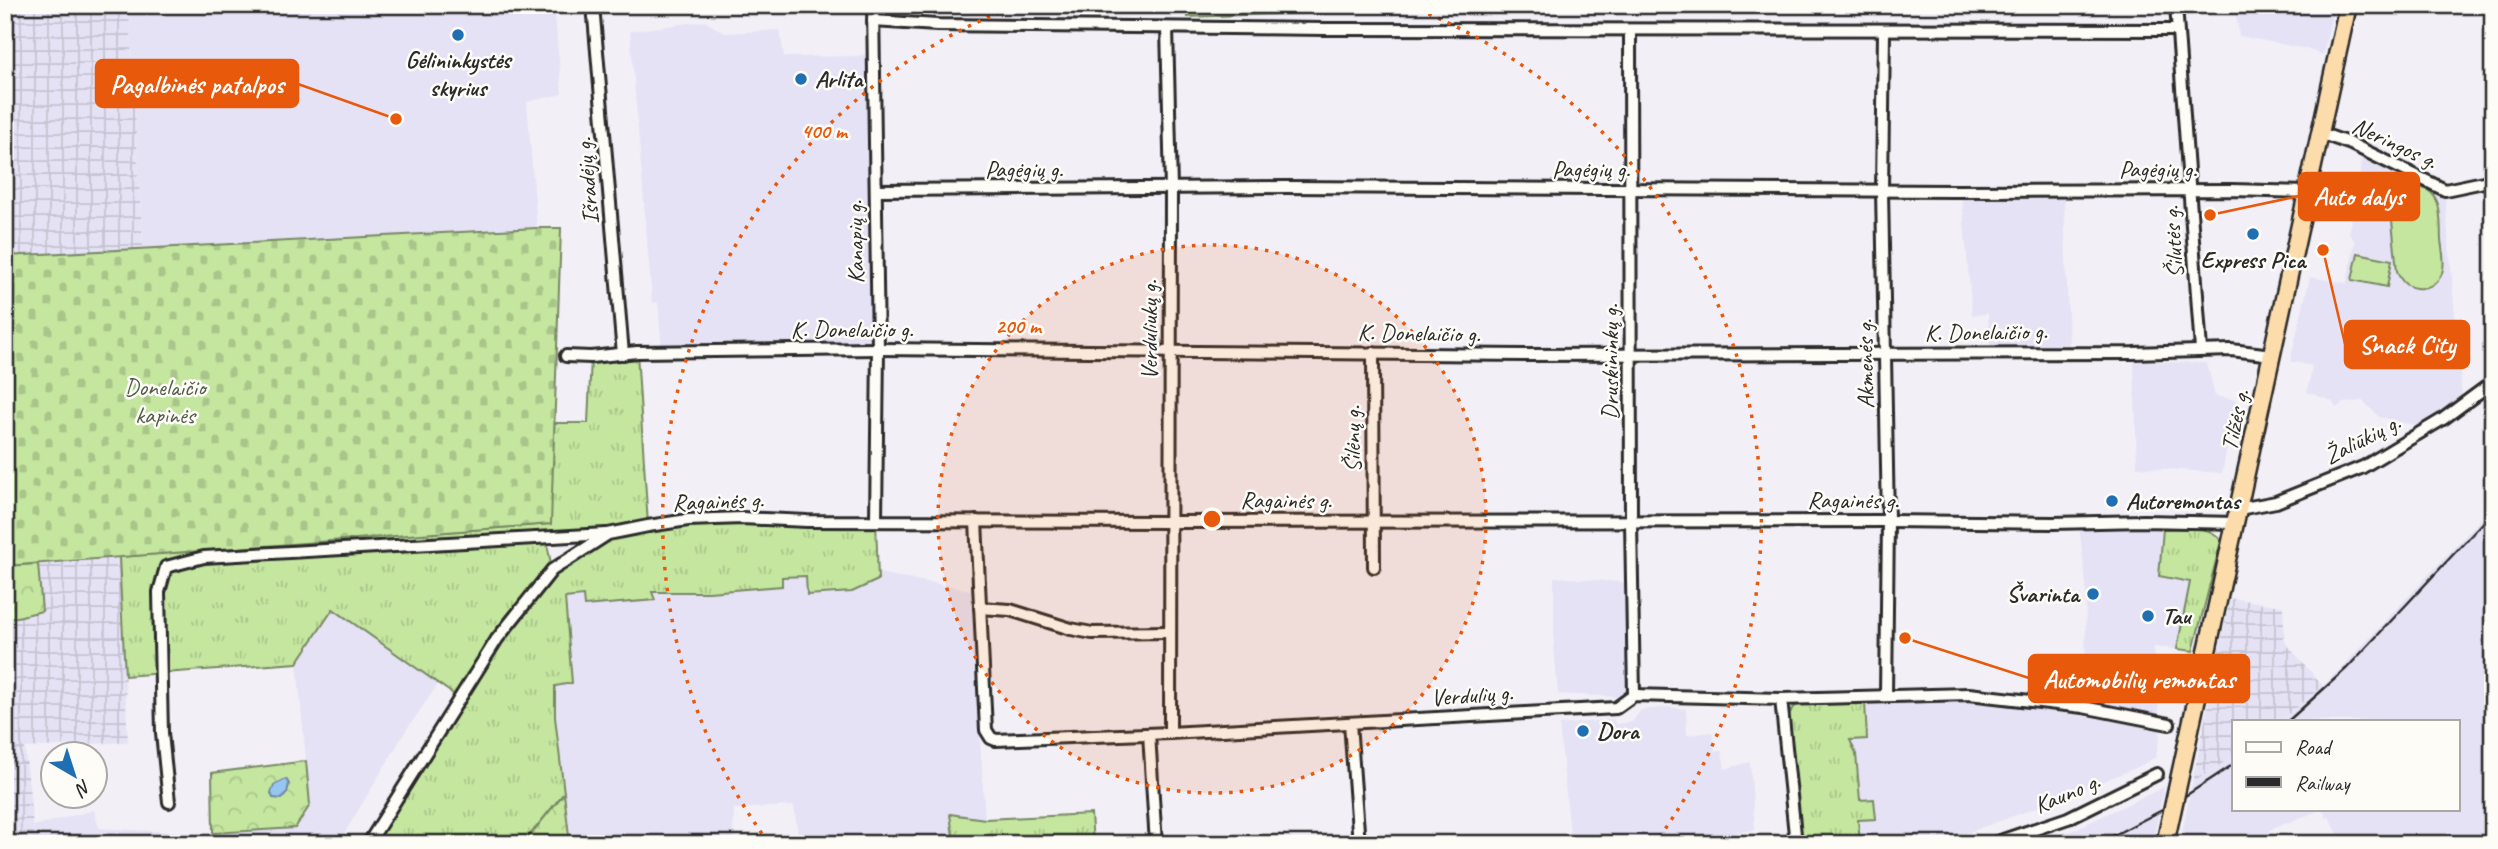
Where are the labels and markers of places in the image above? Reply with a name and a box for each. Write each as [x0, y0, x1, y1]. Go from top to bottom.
marker: Gėlininkystės skyrius [450, 27, 466, 43]
place label: Gėlininkystės skyrius [405, 45, 513, 103]
callout: Pagalbinės patalpos [96, 60, 298, 107]
place label: Arlita [815, 64, 865, 94]
marker: Arlita [793, 71, 809, 87]
callout: Auto dalys [2299, 173, 2419, 220]
marker: Express Pica [2245, 226, 2261, 242]
place label: Express Pica [2201, 245, 2307, 275]
callout: Snack City [2345, 321, 2469, 368]
place label: Autoremontas [2126, 486, 2242, 516]
marker: Autoremontas [2104, 493, 2120, 509]
centre of rings [1200, 507, 1224, 531]
place label: Švarinta [2007, 579, 2081, 609]
marker: Švarinta [2085, 586, 2101, 602]
place label: Tau [2162, 601, 2193, 631]
marker: Tau [2140, 608, 2156, 624]
callout: Automobilių remontas [2029, 655, 2249, 702]
place label: Dora [1597, 716, 1641, 746]
marker: Dora [1575, 723, 1591, 739]

